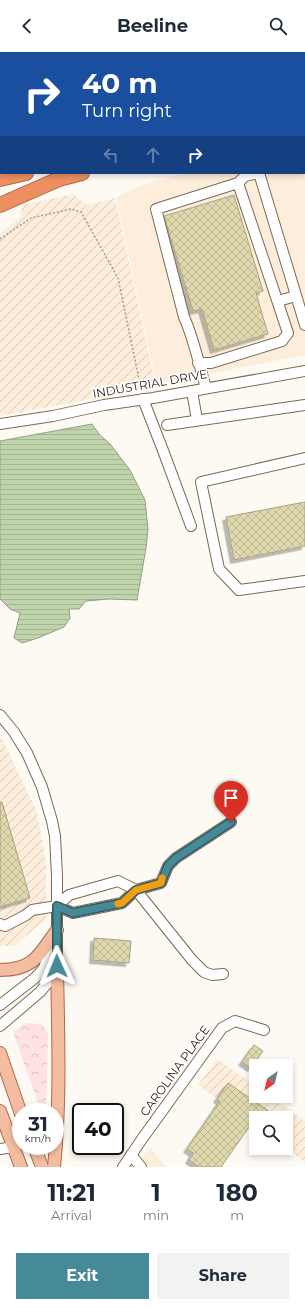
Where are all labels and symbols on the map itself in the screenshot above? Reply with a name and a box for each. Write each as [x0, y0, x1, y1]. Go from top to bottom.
street label: INDUSTRIAL DRIVE [91, 366, 208, 401]
pin [214, 781, 248, 822]
position arrow [36, 945, 78, 987]
street label: CAROLINA PLACE [137, 1022, 213, 1119]
north arrow [249, 1059, 293, 1103]
speed limit sign: 40 [72, 1103, 124, 1155]

